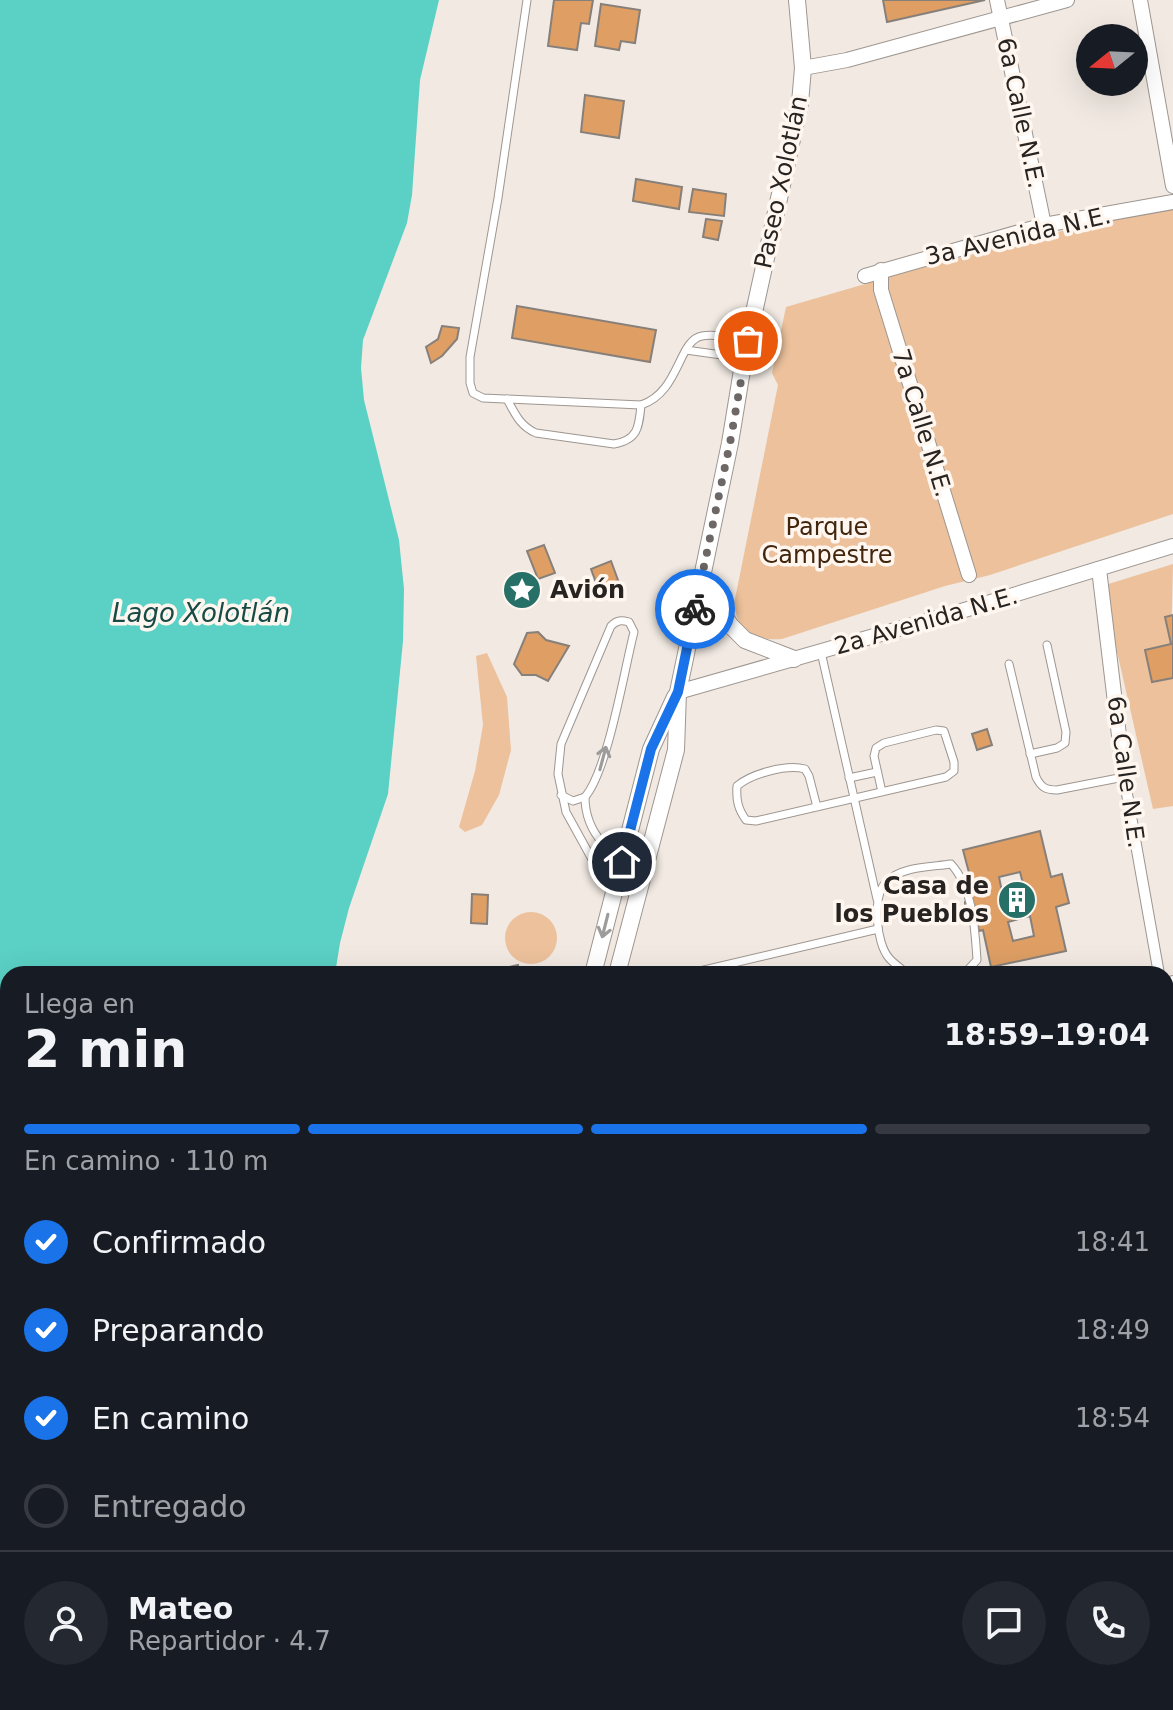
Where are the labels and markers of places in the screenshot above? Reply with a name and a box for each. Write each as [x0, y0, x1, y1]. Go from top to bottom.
pin [714, 307, 782, 375]
place icon: Avión [501, 569, 543, 611]
place label: Avión [550, 576, 625, 604]
pin [588, 828, 656, 896]
place label: Casa de los Pueblos [835, 872, 989, 928]
building icon: Casa de los Pueblos [996, 879, 1038, 921]

